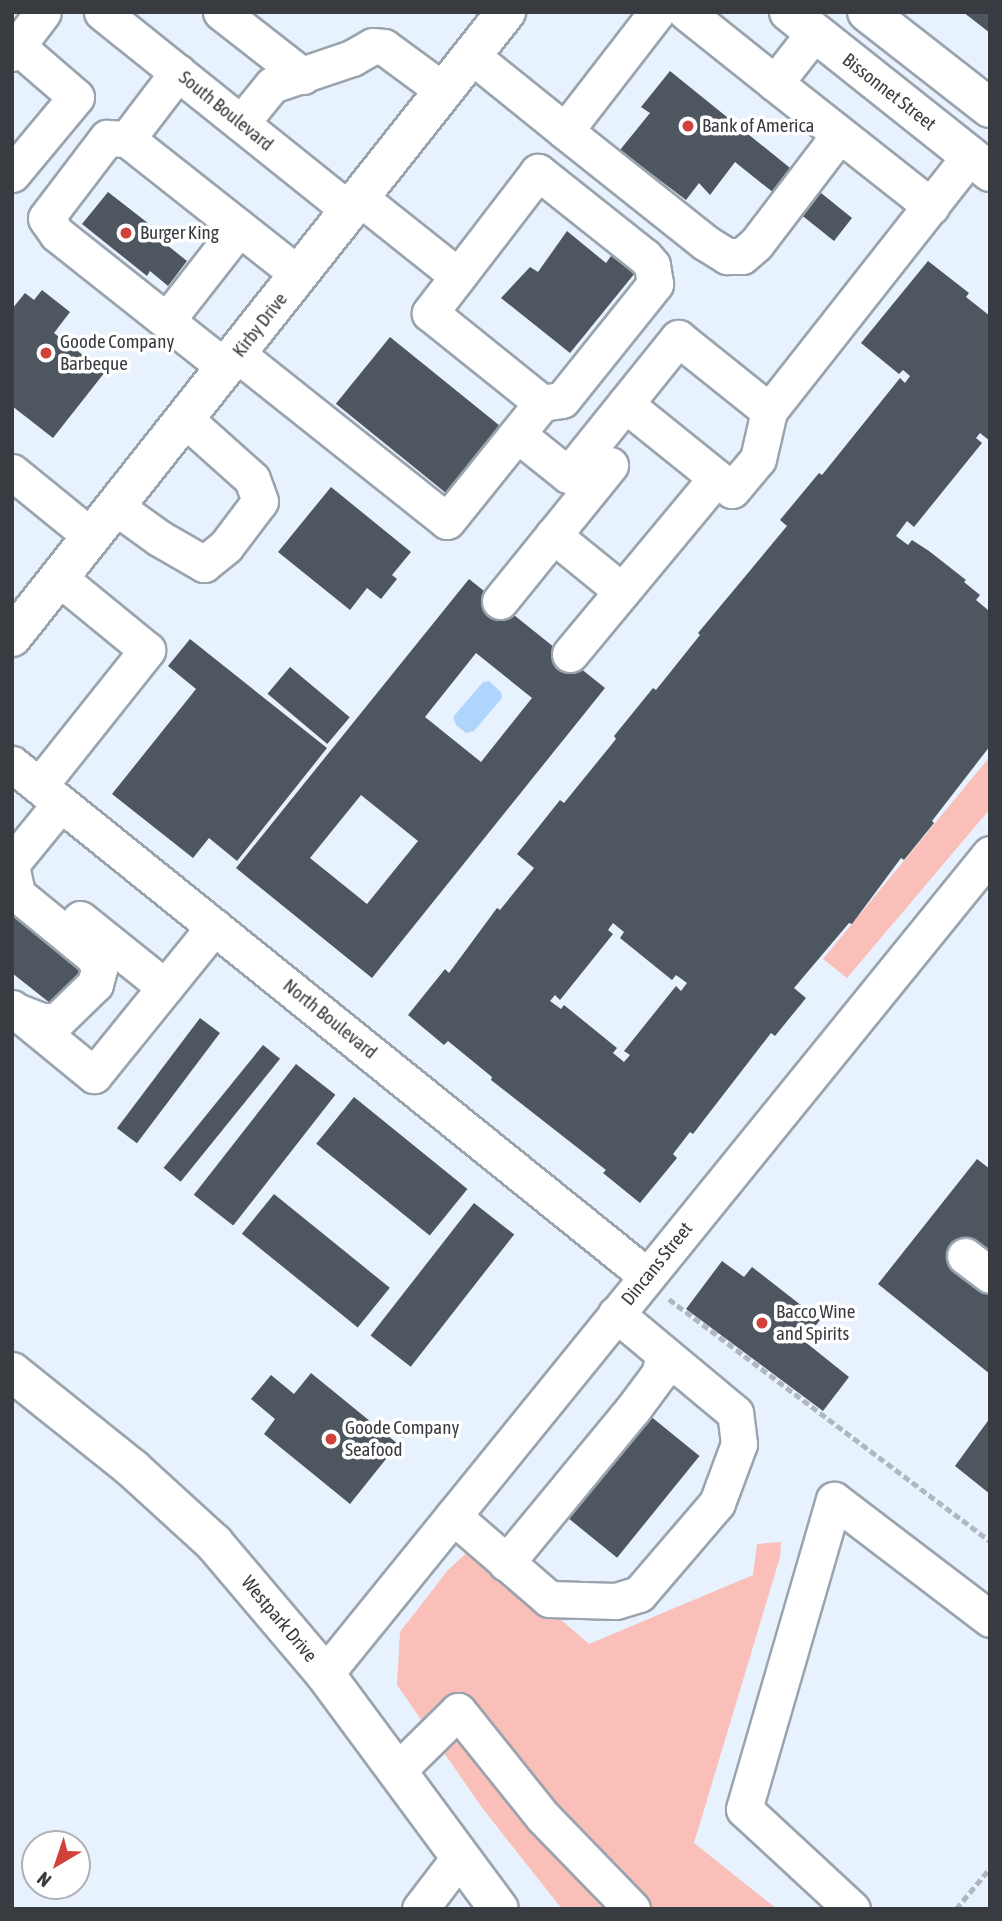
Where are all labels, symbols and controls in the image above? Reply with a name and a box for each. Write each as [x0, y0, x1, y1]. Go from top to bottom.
street label: Bissonnet Street [838, 48, 940, 136]
street label: South Boulevard [174, 66, 278, 156]
place label: Bank of America [702, 115, 814, 137]
marker: Bank of America [680, 118, 696, 134]
place label: Burger King [140, 222, 219, 244]
marker: Burger King [118, 225, 134, 241]
street label: Kirby Drive [228, 288, 292, 362]
place label: Goode Company Barbeque [60, 331, 174, 375]
marker: Goode Company Barbeque [38, 345, 54, 361]
street label: North Boulevard [278, 974, 382, 1064]
street label: Dincans Street [617, 1218, 697, 1310]
place label: Bacco Wine and Spirits [776, 1301, 855, 1345]
marker: Bacco Wine and Spirits [754, 1315, 770, 1331]
place label: Goode Company Seafood [345, 1417, 459, 1461]
marker: Goode Company Seafood [323, 1431, 339, 1447]
street label: Westpark Drive [236, 1571, 322, 1667]
north arrow [21, 1830, 91, 1900]
text: N [33, 1868, 55, 1892]

